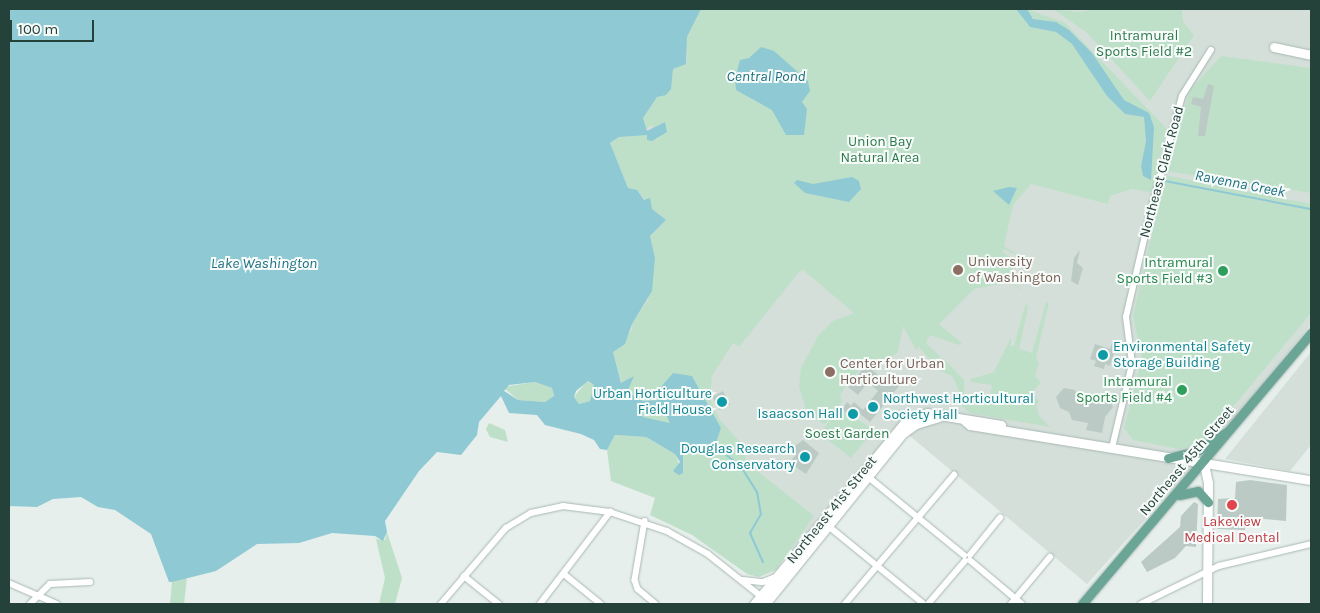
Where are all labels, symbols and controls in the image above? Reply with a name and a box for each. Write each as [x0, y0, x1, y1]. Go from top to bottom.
scale bar [12, 10, 96, 42]
text: 100 m [18, 20, 58, 38]
park label: Intramural Sports Field #2 [1096, 28, 1192, 60]
water label: Central Pond [726, 68, 806, 86]
street label: Northeast Clark Road [1136, 104, 1188, 240]
park label: Union Bay Natural Area [840, 134, 920, 166]
water label: Ravenna Creek [1193, 166, 1287, 202]
place label: University of Washington [968, 254, 1061, 286]
water label: Lake Washington [211, 255, 317, 273]
place label: Intramural Sports Field #3 [1116, 255, 1213, 288]
marker: University of Washington [952, 264, 964, 276]
marker: Intramural Sports Field #3 [1217, 265, 1229, 277]
place label: Environmental Safety Storage Building [1113, 339, 1251, 372]
marker: Environmental Safety Storage Building [1097, 349, 1109, 361]
place label: Center for Urban Horticulture [840, 356, 945, 388]
marker: Center for Urban Horticulture [824, 366, 836, 378]
place label: Intramural Sports Field #4 [1076, 374, 1172, 407]
marker: Intramural Sports Field #4 [1176, 384, 1188, 396]
place label: Urban Horticulture Field House [593, 386, 712, 418]
place label: Northwest Horticultural Society Hall [883, 391, 1034, 424]
marker: Urban Horticulture Field House [716, 396, 728, 408]
marker: Northwest Horticultural Society Hall [867, 401, 879, 413]
street label: Northeast 45th Street [1136, 403, 1238, 519]
place label: Isaacson Hall [757, 406, 843, 422]
marker: Isaacson Hall [847, 408, 859, 420]
park label: Soest Garden [805, 426, 889, 442]
place label: Douglas Research Conservatory [681, 441, 795, 474]
marker: Douglas Research Conservatory [799, 451, 811, 463]
street label: Northeast 41st Street [783, 453, 881, 567]
marker: Lakeview Medical Dental [1225, 498, 1239, 512]
place label: Lakeview Medical Dental [1184, 514, 1280, 546]

